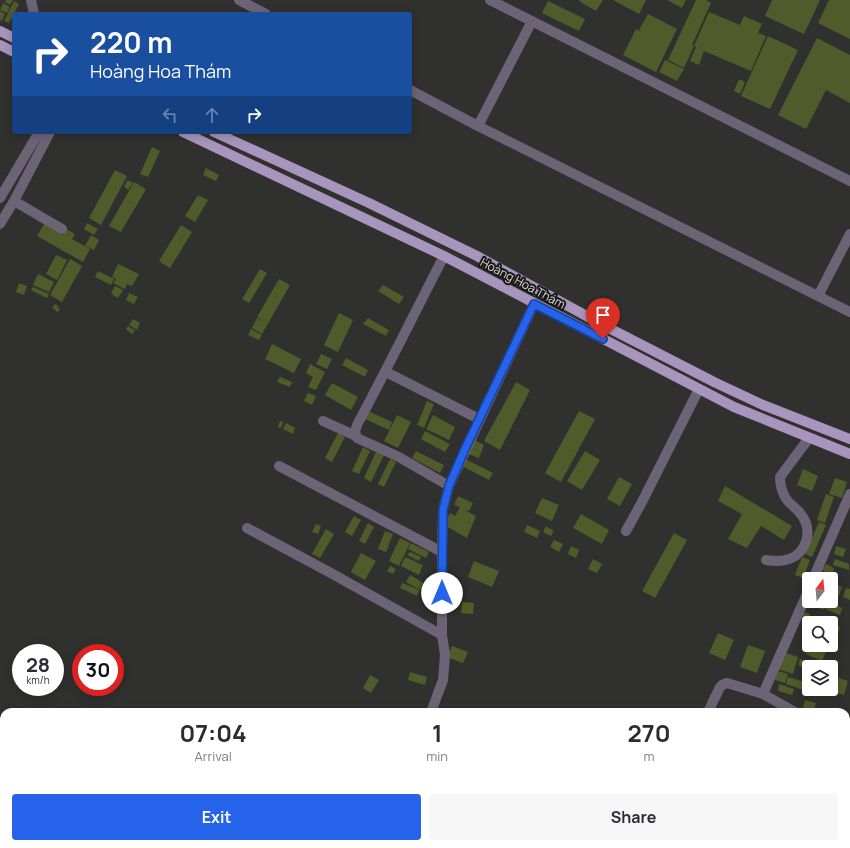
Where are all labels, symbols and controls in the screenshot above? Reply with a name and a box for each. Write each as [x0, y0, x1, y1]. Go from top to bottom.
text: 220 m [90, 23, 173, 61]
icon: right [24, 28, 76, 80]
text: Hoàng Hoa Thám [90, 59, 231, 83]
icon: left [159, 104, 181, 126]
icon: ahead [201, 104, 223, 126]
icon: right [243, 104, 265, 126]
street label: Hoàng Hoa Thám [477, 253, 569, 313]
pin [586, 298, 620, 339]
icon: arrive [592, 304, 614, 326]
position arrow [421, 572, 463, 614]
north arrow [802, 572, 838, 608]
map controls [802, 572, 838, 696]
button: search [802, 616, 838, 652]
speed limit sign: 30 [72, 644, 124, 696]
text: 28 [26, 651, 50, 678]
button: layers [802, 660, 838, 696]
text: km/h [26, 673, 50, 687]
text: 07:04 [180, 716, 247, 749]
text: 1 [432, 716, 442, 749]
text: 270 [628, 716, 670, 749]
text: Arrival [195, 747, 232, 765]
text: min [426, 747, 448, 765]
text: m [643, 747, 655, 765]
button: Exit [12, 794, 421, 840]
button: Share [429, 794, 838, 840]

